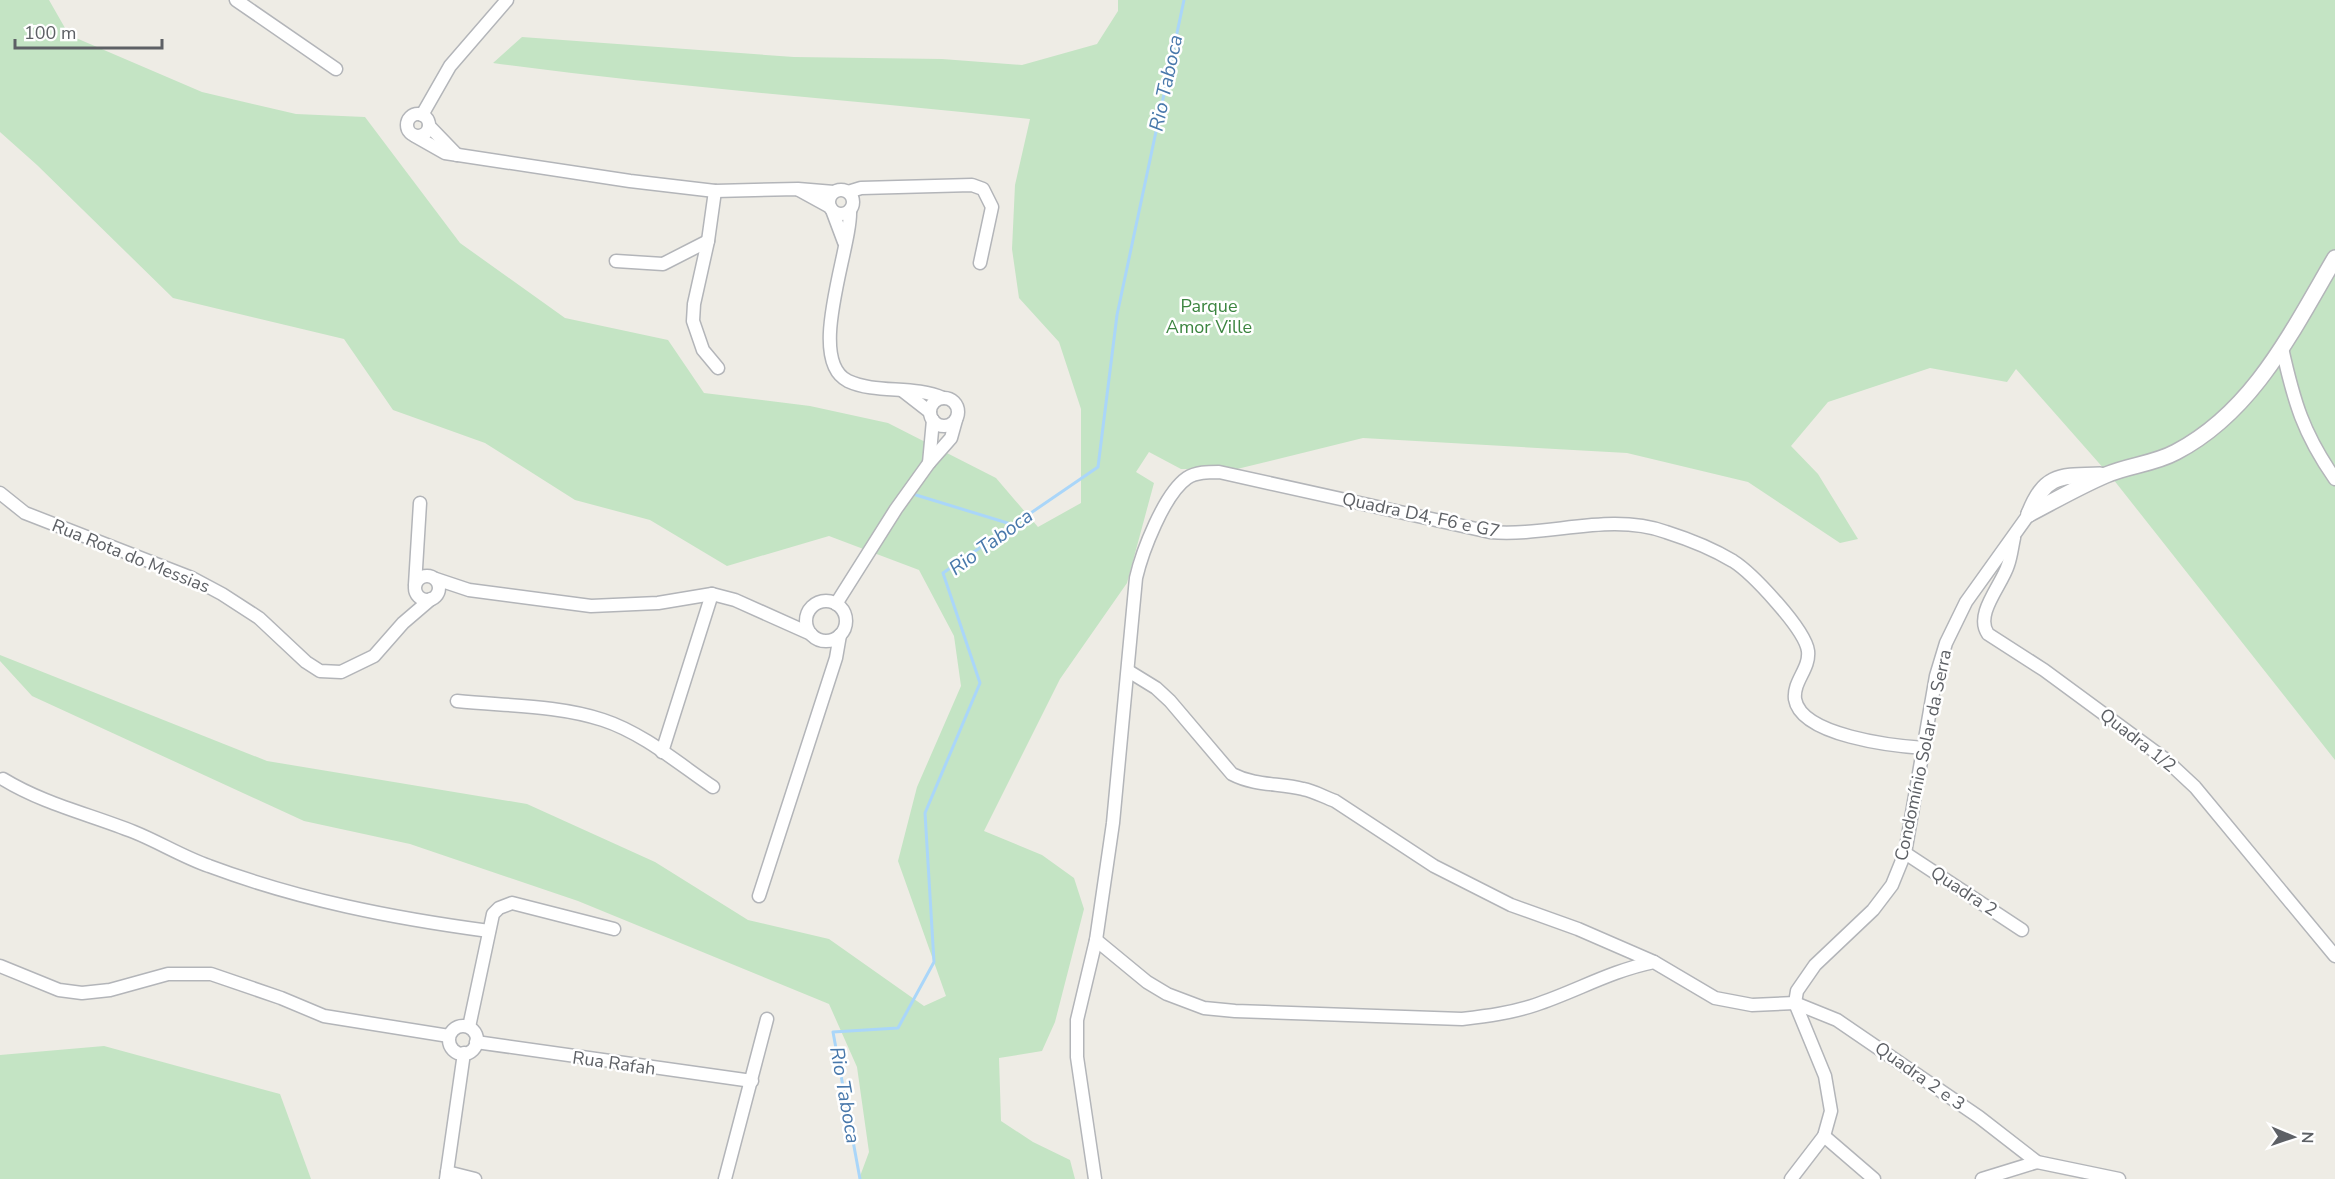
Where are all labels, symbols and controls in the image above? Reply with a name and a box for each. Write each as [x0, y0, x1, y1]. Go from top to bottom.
scale bar [15, 12, 162, 50]
text: 100 m [24, 21, 76, 45]
water label: Rio Taboca [1143, 32, 1189, 134]
park label: Parque Amor Ville [1166, 294, 1252, 339]
street label: Quadra D4, F6 e G7 [1340, 487, 1502, 543]
water label: Rio Taboca [943, 502, 1039, 582]
street label: Rua Rota do Messias [48, 513, 214, 599]
street label: Condomínio Solar da Serra [1889, 647, 1957, 863]
street label: Quadra 1/2 [2095, 702, 2181, 778]
street label: Quadra 2 [1926, 860, 2002, 922]
street label: Quadra 2 e 3 [1870, 1036, 1970, 1116]
water label: Rio Taboca [823, 1044, 867, 1146]
street label: Rua Rafah [571, 1045, 657, 1081]
north arrow [2263, 1107, 2323, 1167]
text: N [2296, 1131, 2318, 1144]

